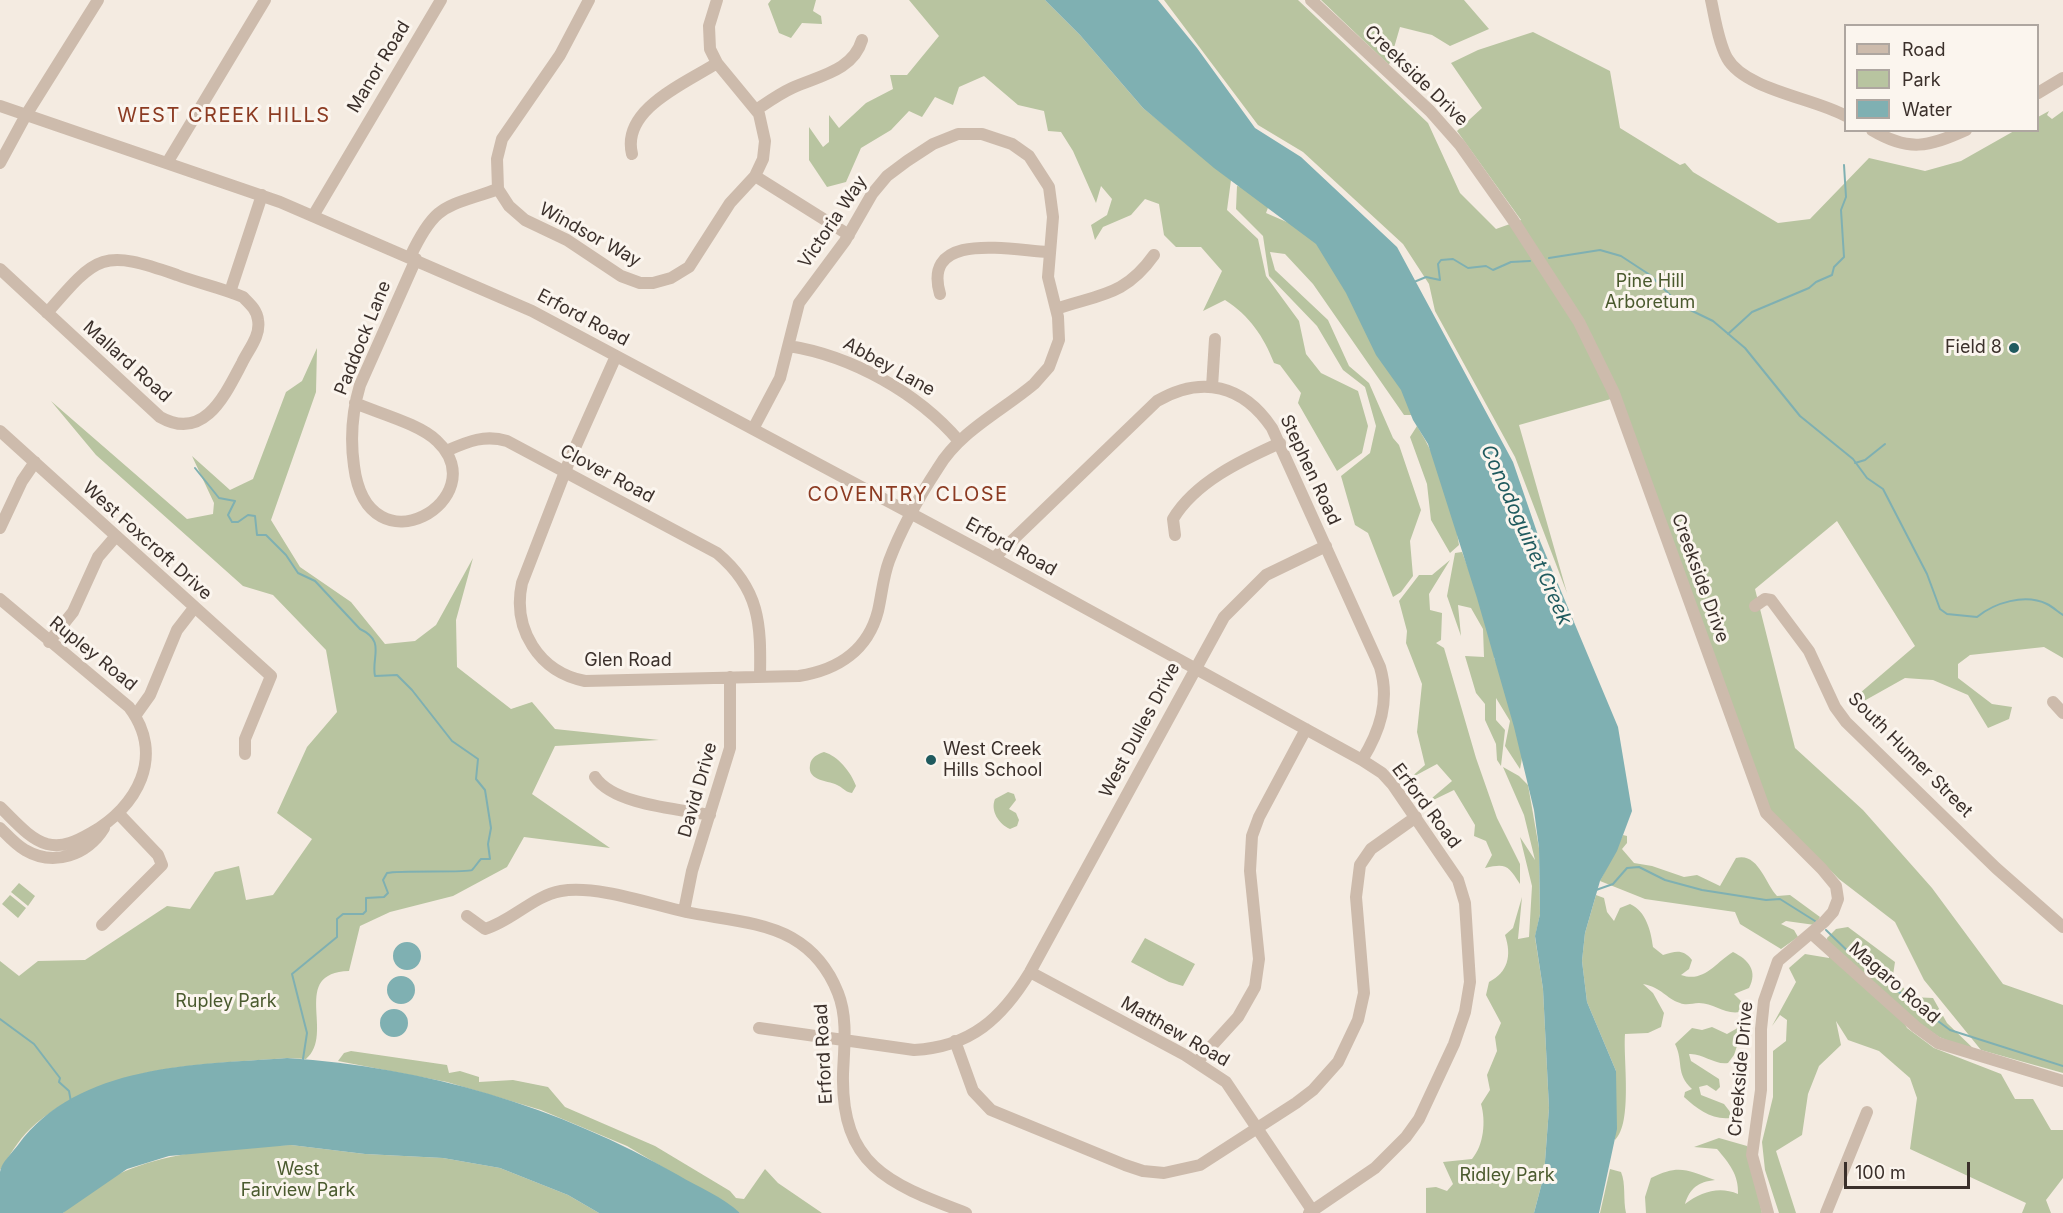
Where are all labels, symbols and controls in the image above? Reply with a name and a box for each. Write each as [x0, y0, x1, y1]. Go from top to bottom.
street label: Manor Road [343, 17, 415, 117]
street label: Creekside Drive [1360, 21, 1472, 131]
legend [1844, 24, 2039, 132]
text: Road [1902, 39, 1945, 60]
text: Park [1902, 69, 1941, 90]
text: Water [1902, 99, 1952, 120]
district label: WEST CREEK HILLS [117, 104, 331, 128]
street label: Victoria Way [794, 172, 872, 272]
street label: Windsor Way [535, 198, 645, 272]
park label: Pine Hill Arboretum [1605, 271, 1695, 314]
street label: Paddock Lane [330, 278, 396, 398]
street label: Erford Road [533, 285, 633, 351]
street label: Mallard Road [78, 317, 176, 407]
street label: Abbey Lane [840, 333, 938, 401]
place label: Field 8 [1945, 337, 2002, 359]
marker: Field 8 [2007, 341, 2021, 355]
street label: Stephen Road [1275, 411, 1345, 529]
street label: Clover Road [556, 440, 658, 508]
water label: Conodoguinet Creek [1475, 441, 1577, 629]
street label: West Foxcroft Drive [78, 477, 216, 605]
district label: COVENTRY CLOSE [807, 483, 1009, 507]
street label: Creekside Drive [1667, 511, 1733, 645]
street label: Erford Road [962, 513, 1060, 581]
street label: Rupley Road [45, 612, 141, 696]
street label: Glen Road [584, 650, 672, 672]
street label: West Dulles Drive [1095, 659, 1185, 801]
street label: South Humer Street [1843, 688, 1977, 822]
place label: West Creek Hills School [943, 739, 1042, 782]
street label: David Drive [674, 740, 722, 840]
marker: West Creek Hills School [924, 753, 938, 767]
street label: Erford Road [1387, 759, 1465, 853]
street label: Magaro Road [1844, 938, 1944, 1028]
park label: Rupley Park [175, 991, 277, 1013]
street label: Matthew Road [1117, 992, 1233, 1072]
street label: Creekside Drive [1724, 1001, 1758, 1137]
street label: Erford Road [811, 1003, 837, 1105]
scale bar [1847, 1150, 1973, 1188]
park label: West Fairview Park [241, 1159, 355, 1202]
text: 100 m [1855, 1162, 1906, 1183]
park label: Ridley Park [1459, 1165, 1555, 1187]

